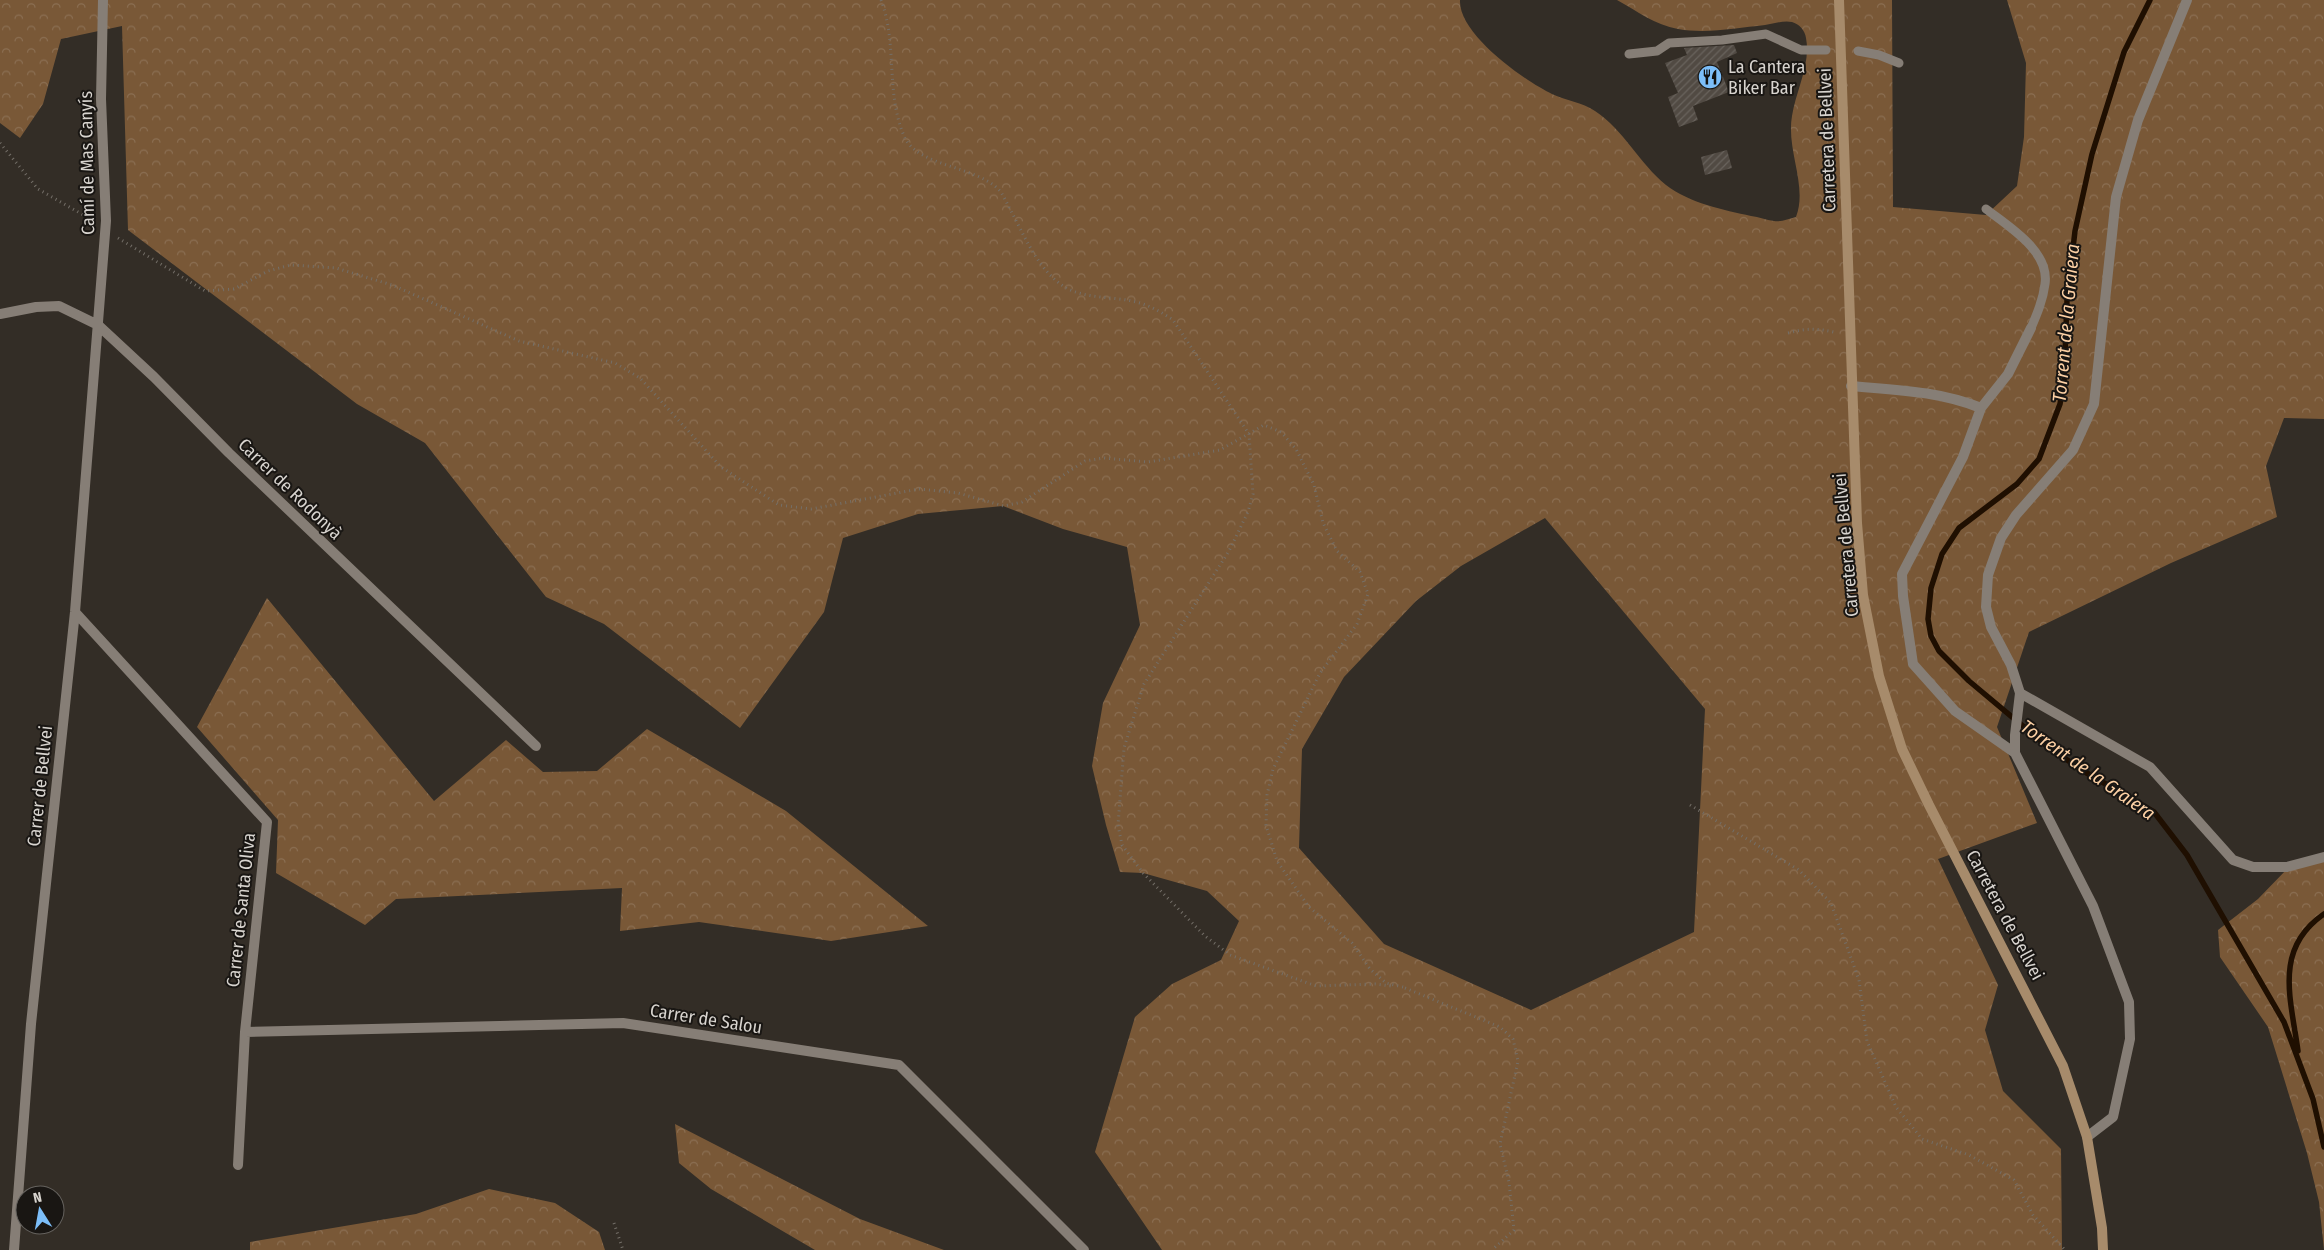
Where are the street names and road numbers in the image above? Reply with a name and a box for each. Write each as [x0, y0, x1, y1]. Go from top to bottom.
street label: Carretera de Bellvei [1813, 68, 1841, 212]
street label: Camí de Mas Canyís [75, 91, 99, 235]
street label: Carrer de Rodonyà [233, 434, 347, 544]
street label: Carretera de Bellvei [1829, 472, 1863, 618]
street label: Carrer de Bellvei [23, 724, 57, 848]
street label: Carrer de Santa Oliva [222, 831, 260, 988]
street label: Carretera de Bellvei [1961, 846, 2049, 984]
street label: Carrer de Salou [648, 999, 764, 1039]

